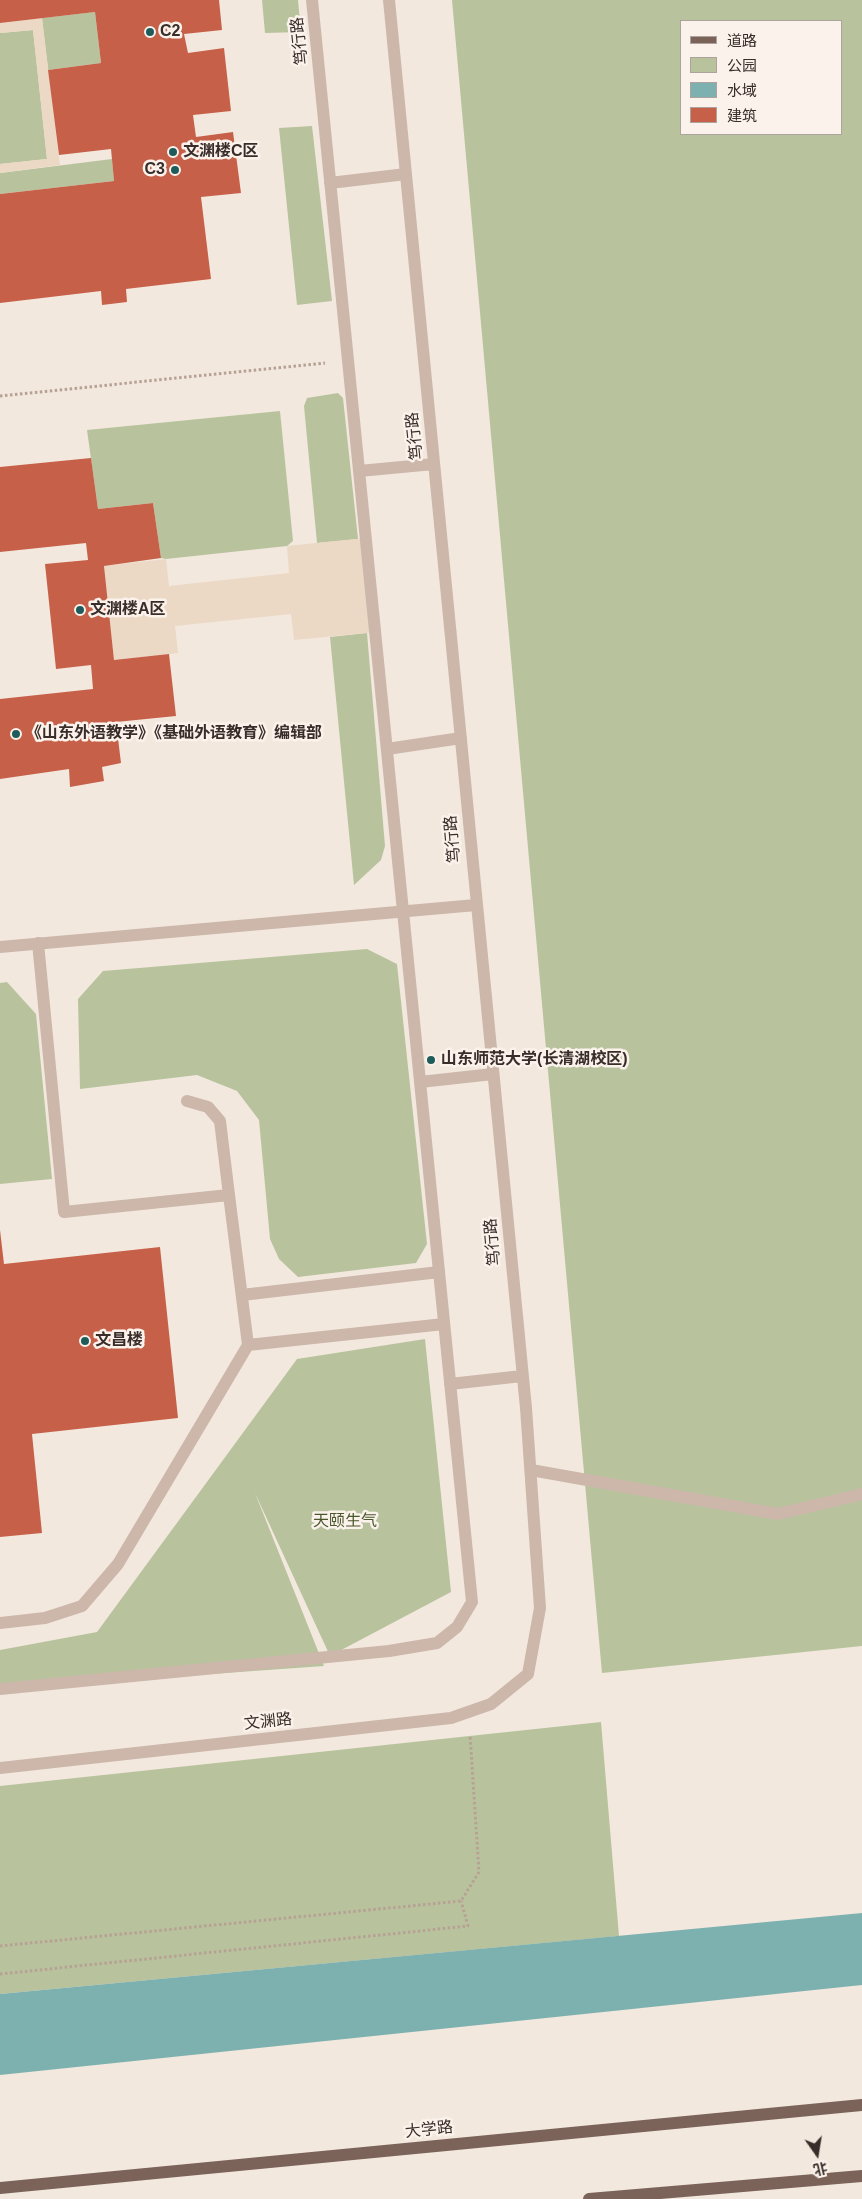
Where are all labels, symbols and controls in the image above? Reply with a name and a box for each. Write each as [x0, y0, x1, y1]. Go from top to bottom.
street label: 笃行路 [288, 16, 312, 66]
legend [680, 20, 842, 135]
place label: C2 [160, 22, 180, 42]
marker: C2 [144, 26, 156, 38]
text: 道路 [727, 32, 757, 49]
text: 公园 [727, 57, 757, 74]
text: 水域 [727, 82, 757, 99]
text: 建筑 [727, 107, 757, 124]
place label: 文渊楼C区 [183, 142, 259, 162]
marker: 文渊楼C区 [167, 146, 179, 158]
place label: C3 [145, 160, 165, 180]
marker: C3 [169, 164, 181, 176]
street label: 笃行路 [403, 411, 427, 461]
place label: 文渊楼A区 [90, 600, 166, 620]
marker: 文渊楼A区 [74, 604, 86, 616]
place label: 《山东外语教学》《基础外语教育》编辑部 [26, 724, 322, 744]
marker: 《山东外语教学》《基础外语教育》编辑部 [10, 728, 22, 740]
street label: 笃行路 [441, 814, 465, 864]
place label: 山东师范大学(长清湖校区) [441, 1050, 628, 1070]
marker: 山东师范大学(长清湖校区) [425, 1054, 437, 1066]
street label: 笃行路 [481, 1217, 505, 1267]
place label: 文昌楼 [95, 1331, 143, 1351]
marker: 文昌楼 [79, 1335, 91, 1347]
park label: 天颐生气 [313, 1512, 377, 1532]
street label: 文渊路 [243, 1710, 293, 1734]
street label: 大学路 [404, 2118, 454, 2142]
north arrow [792, 2129, 842, 2179]
text: 北 [812, 2159, 829, 2178]

